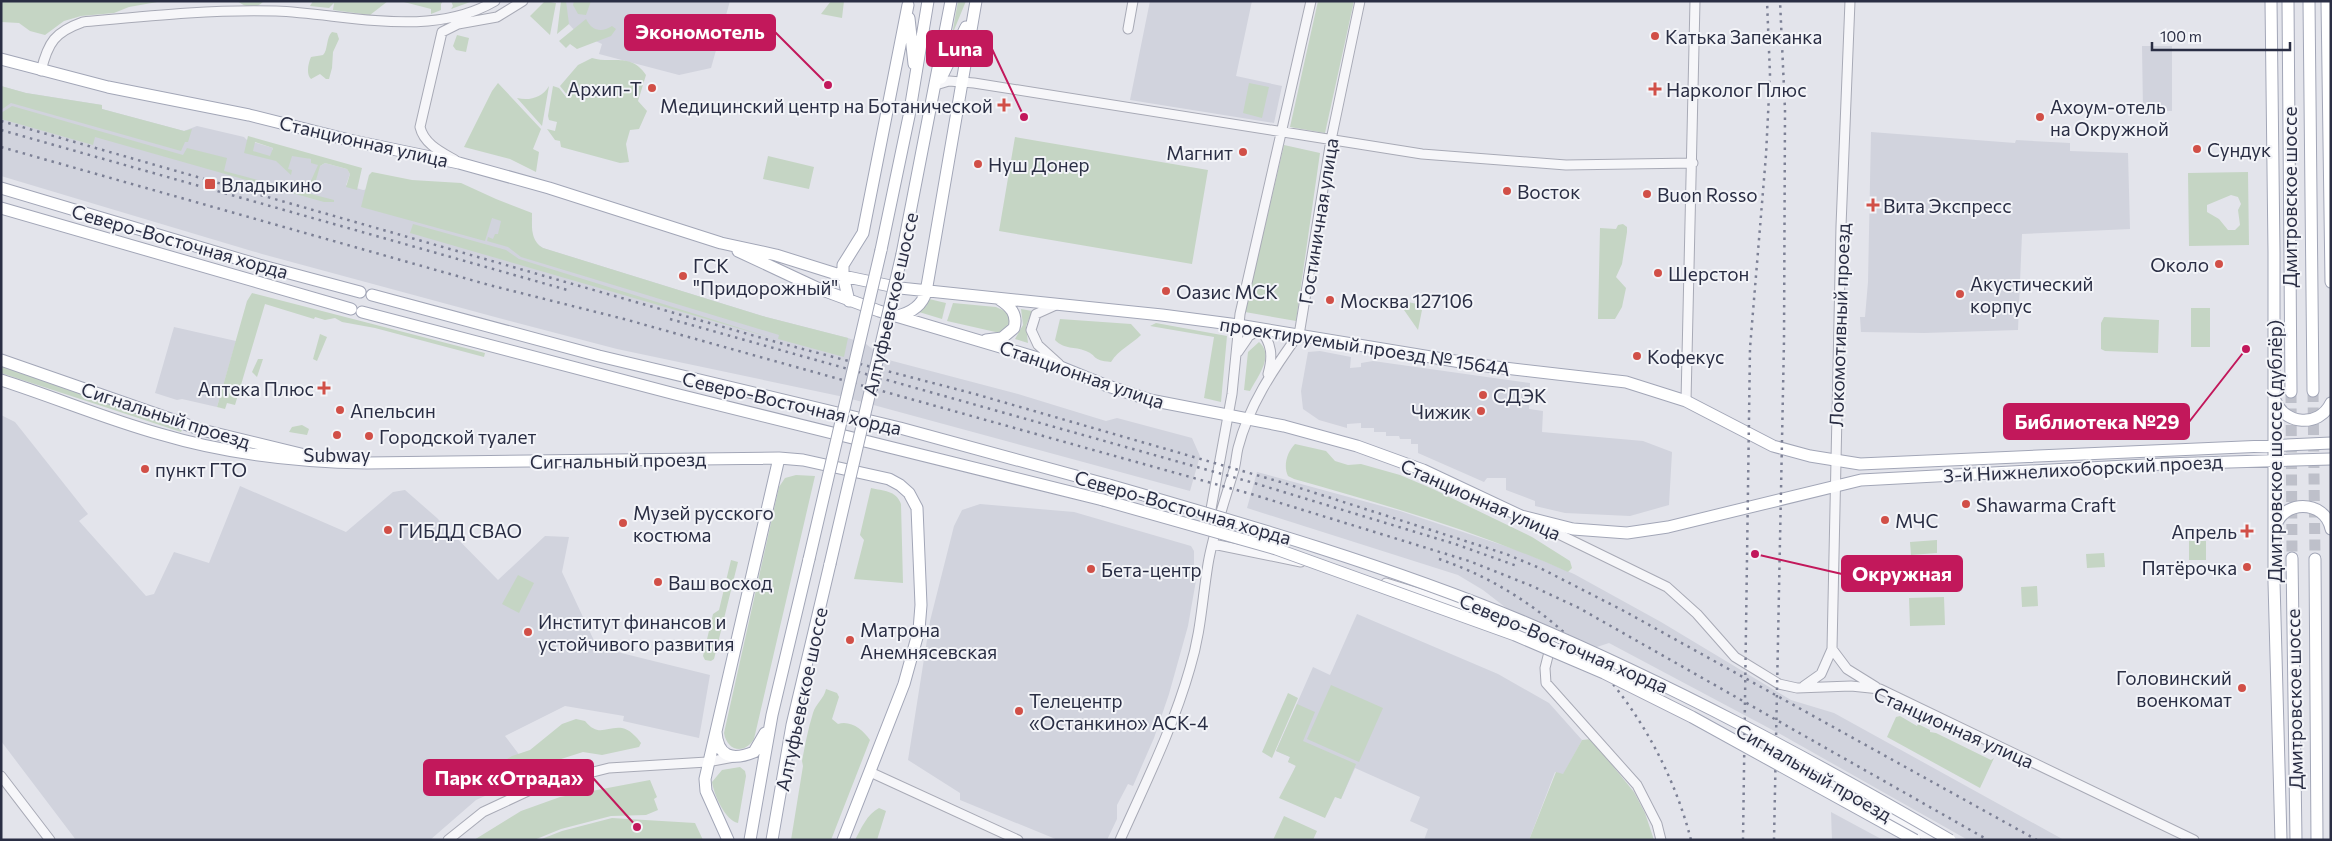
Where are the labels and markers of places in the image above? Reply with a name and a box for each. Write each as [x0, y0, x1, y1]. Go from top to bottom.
callout: Экономотель [625, 15, 775, 50]
place label: Катька Запеканка [1665, 25, 1822, 48]
marker: Катька Запеканка [1649, 30, 1661, 42]
callout: Luna [927, 31, 992, 66]
place label: Архип-Т [567, 77, 642, 100]
place label: Нарколог Плюс [1666, 78, 1807, 101]
marker: Архип-Т [646, 82, 658, 94]
marker: Нарколог Плюс [1648, 82, 1662, 96]
place label: Медицинский центр на Ботанической [660, 94, 993, 117]
place label: Ахоум-отель на Окружной [2050, 95, 2169, 140]
marker: Медицинский центр на Ботанической [997, 98, 1011, 112]
marker: Ахоум-отель на Окружной [2034, 111, 2046, 123]
place label: Сундук [2207, 138, 2271, 161]
place label: Магнит [1166, 141, 1233, 164]
marker: Сундук [2191, 143, 2203, 155]
marker: Магнит [1237, 146, 1249, 158]
place label: Нуш Донер [988, 153, 1090, 176]
marker: Нуш Донер [972, 158, 984, 170]
place label: Владыкино [221, 173, 322, 196]
marker: Владыкино [203, 177, 217, 191]
place label: Восток [1517, 180, 1580, 203]
place label: Buon Rosso [1657, 183, 1758, 206]
marker: Восток [1501, 185, 1513, 197]
marker: Buon Rosso [1641, 188, 1653, 200]
place label: Вита Экспресс [1883, 194, 2012, 217]
marker: Вита Экспресс [1867, 199, 1879, 211]
place label: Около [2150, 253, 2209, 276]
place label: ГСК "Придорожный" [693, 254, 838, 299]
marker: Около [2213, 258, 2225, 270]
place label: Шерстон [1668, 262, 1749, 285]
marker: Шерстон [1652, 267, 1664, 279]
marker: ГСК "Придорожный" [677, 270, 689, 282]
place label: Акустический корпус [1970, 272, 2093, 317]
place label: Оазис МСК [1176, 280, 1278, 303]
marker: Оазис МСК [1160, 285, 1172, 297]
marker: Акустический корпус [1954, 288, 1966, 300]
place label: Москва 127106 [1340, 289, 1473, 312]
marker: Москва 127106 [1324, 294, 1336, 306]
place label: Кофекус [1647, 345, 1725, 368]
marker: Кофекус [1631, 350, 1643, 362]
place label: Аптека Плюс [197, 377, 314, 400]
marker: Аптека Плюс [318, 382, 330, 394]
place label: СДЭК [1493, 384, 1547, 407]
marker: СДЭК [1477, 389, 1489, 401]
place label: Апельсин [350, 399, 436, 422]
place label: Чижик [1411, 400, 1471, 423]
marker: Апельсин [334, 404, 346, 416]
callout: Библиотека №29 [2004, 404, 2189, 439]
marker: Чижик [1475, 405, 1487, 417]
place label: Городской туалет [379, 425, 537, 448]
marker: Subway [331, 429, 343, 441]
marker: Городской туалет [363, 430, 375, 442]
place label: Subway [303, 443, 371, 466]
place label: пункт ГТО [155, 458, 247, 481]
marker: пункт ГТО [139, 463, 151, 475]
place label: Shawarma Craft [1976, 493, 2116, 516]
marker: Shawarma Craft [1960, 498, 1972, 510]
place label: Музей русского костюма [633, 501, 774, 546]
place label: МЧС [1895, 509, 1939, 532]
marker: МЧС [1879, 514, 1891, 526]
marker: Музей русского костюма [617, 517, 629, 529]
place label: ГИБДД СВАО [398, 519, 522, 542]
place label: Апрель [2171, 520, 2237, 543]
marker: ГИБДД СВАО [382, 524, 394, 536]
marker: Апрель [2241, 525, 2253, 537]
callout: Окружная [1842, 556, 1962, 591]
place label: Пятёрочка [2141, 556, 2237, 579]
place label: Бета-центр [1101, 558, 1202, 581]
marker: Пятёрочка [2241, 561, 2253, 573]
marker: Бета-центр [1085, 563, 1097, 575]
place label: Ваш восход [668, 571, 772, 594]
marker: Ваш восход [652, 576, 664, 588]
place label: Институт финансов и устойчивого развития [538, 610, 735, 655]
place label: Матрона Анемнясевская [860, 618, 997, 663]
marker: Институт финансов и устойчивого развития [522, 626, 534, 638]
marker: Матрона Анемнясевская [844, 634, 856, 646]
place label: Головинский военкомат [2116, 666, 2232, 711]
marker: Головинский военкомат [2236, 682, 2248, 694]
place label: Телецентр «Останкино» АСК-4 [1029, 689, 1208, 734]
marker: Телецентр «Останкино» АСК-4 [1013, 705, 1025, 717]
callout: Парк «Отрада» [424, 760, 593, 795]

